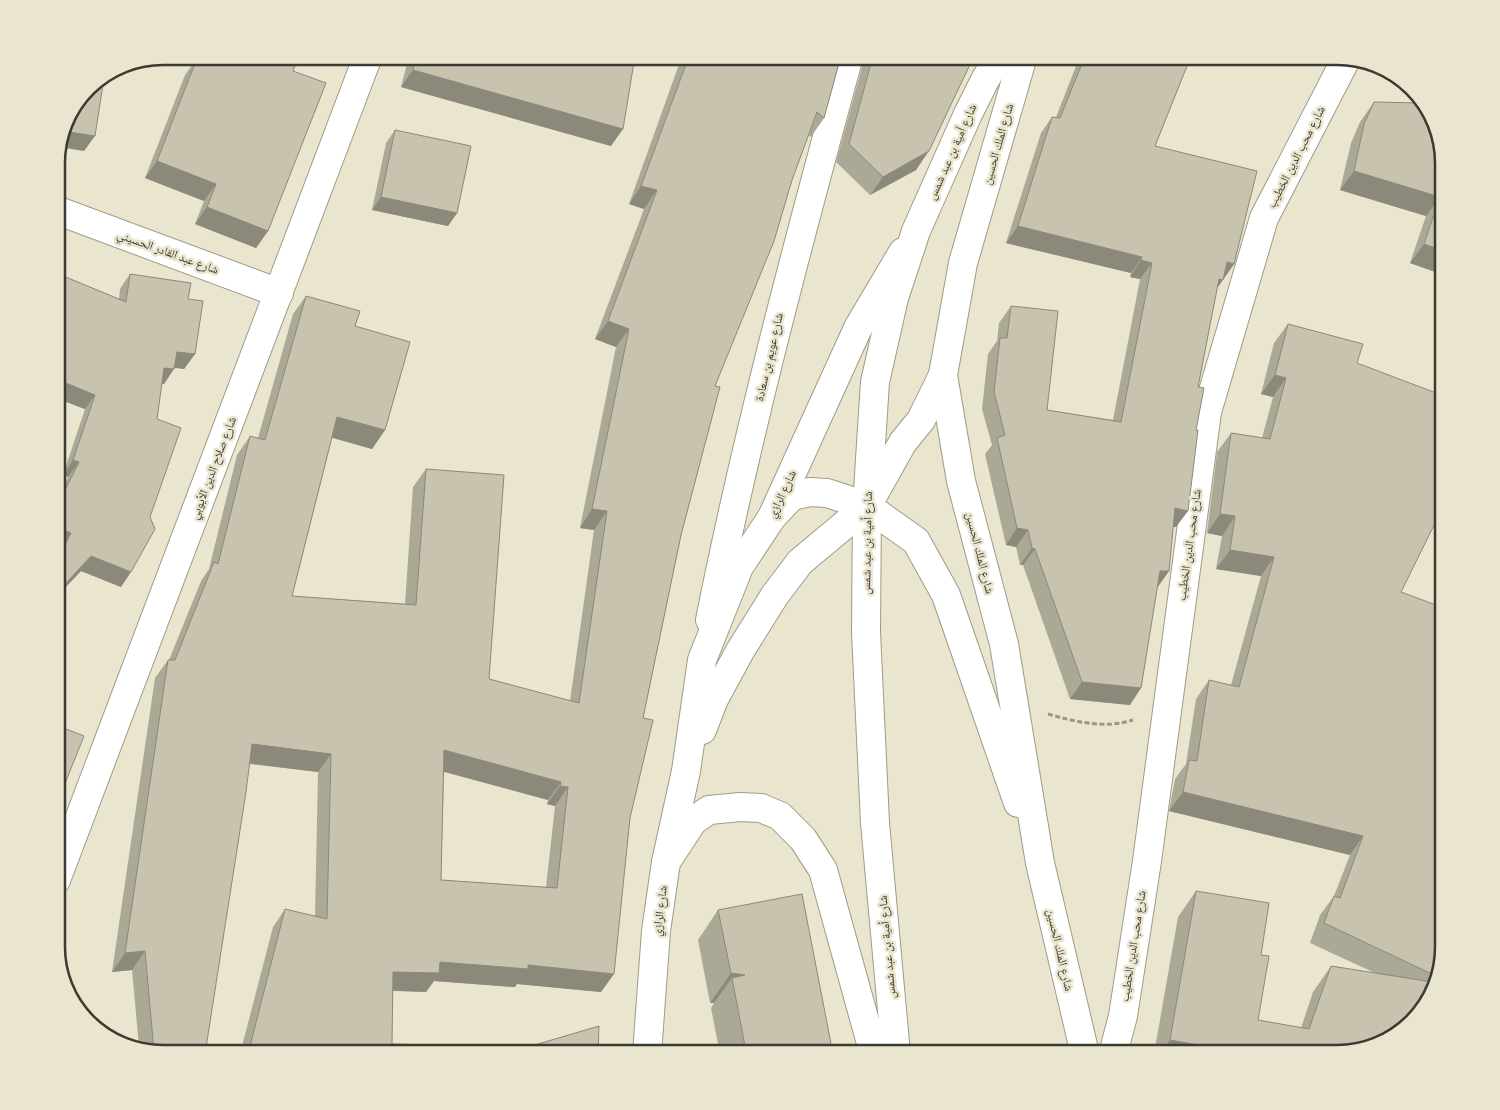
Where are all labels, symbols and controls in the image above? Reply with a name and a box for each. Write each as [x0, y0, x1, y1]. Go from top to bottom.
street label: شارع أمية بن عبد شمس [925, 102, 980, 202]
street label: شارع الملك الحسين [980, 102, 1017, 186]
street label: شارع محب الدين الخطيب [1264, 104, 1329, 211]
street label: شارع عبد القادر الحسيني [114, 227, 221, 280]
street label: شارع عويم بن سعادة [752, 312, 787, 403]
street label: شارع صلاح الدين الأيوبي [187, 415, 242, 522]
street label: شارع الرازي [765, 468, 802, 521]
street label: شارع محب الدين الخطيب [1174, 488, 1205, 602]
street label: شارع أمية بن عبد شمس [859, 491, 876, 595]
street label: شارع الملك الحسين [962, 511, 997, 596]
street label: شارع الرازي [650, 885, 673, 938]
street label: شارع محب الدين الخطيب [1117, 889, 1150, 1003]
street label: شارع أمية بن عبد شمس [876, 895, 899, 999]
street label: شارع الملك الحسين [1043, 908, 1076, 993]

